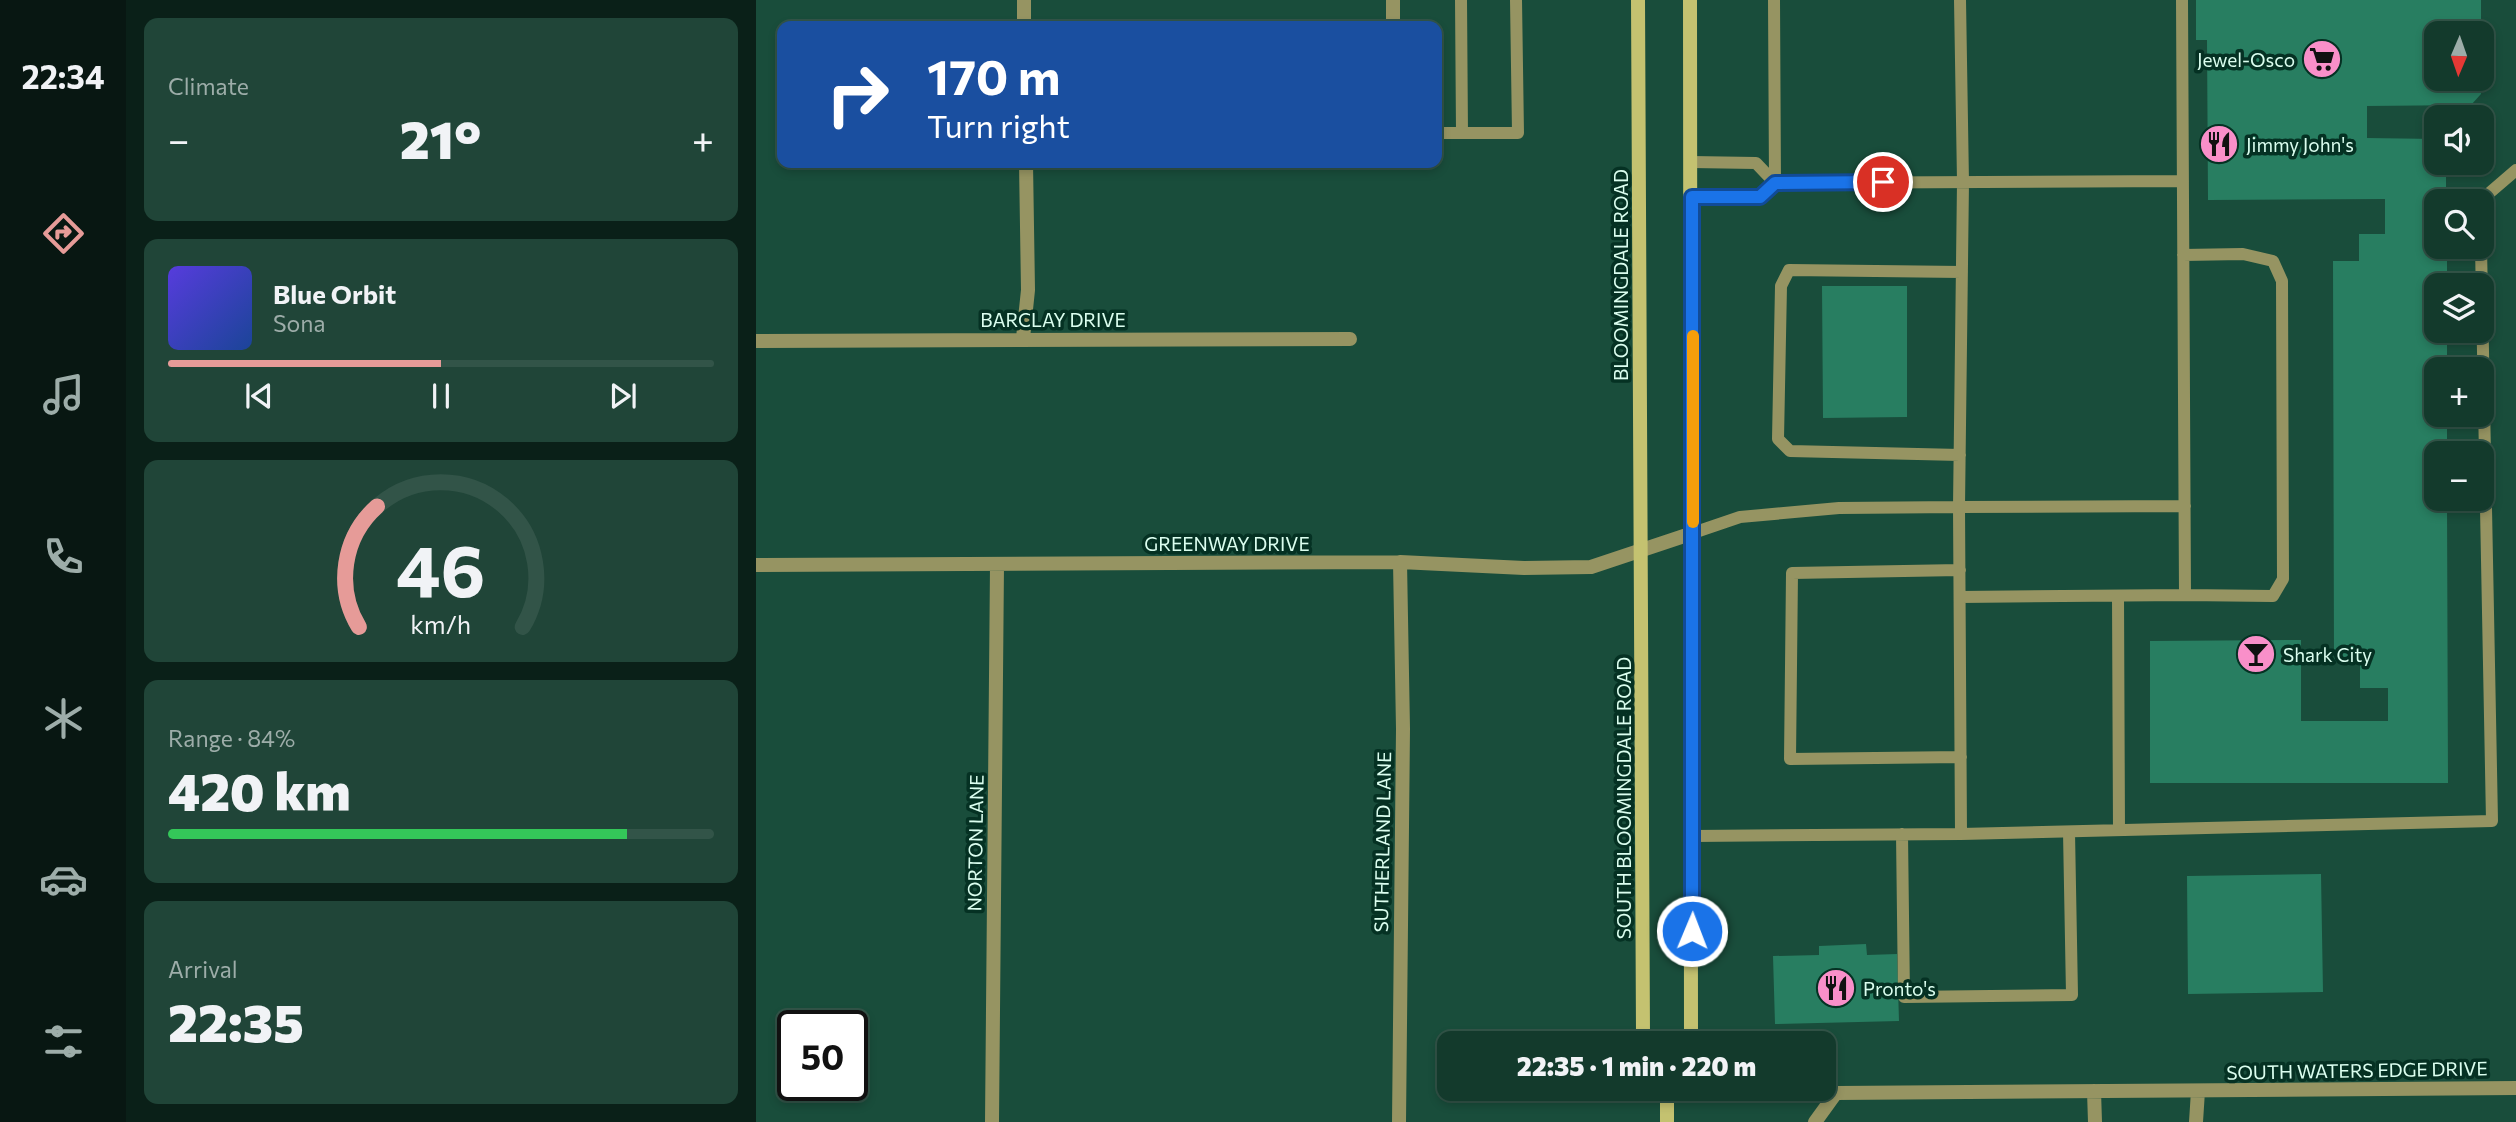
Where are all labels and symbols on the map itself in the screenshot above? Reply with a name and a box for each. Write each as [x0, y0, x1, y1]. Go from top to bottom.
north arrow [2424, 21, 2494, 91]
supermarket icon: Jewel-Osco [2301, 38, 2343, 80]
place label: Jewel-Osco [2197, 48, 2295, 71]
restaurant icon: Jimmy John's [2198, 123, 2240, 165]
place label: Jimmy John's [2246, 133, 2354, 156]
pin [1853, 152, 1913, 212]
street label: BLOOMINGDALE ROAD [1609, 169, 1632, 381]
street label: BARCLAY DRIVE [980, 308, 1126, 331]
street label: GREENWAY DRIVE [1144, 532, 1310, 555]
bar icon: Shark City [2235, 633, 2277, 675]
place label: Shark City [2283, 643, 2372, 666]
street label: SOUTH BLOOMINGDALE ROAD [1612, 657, 1635, 939]
street label: SUTHERLAND LANE [1369, 751, 1395, 933]
street label: NORTON LANE [962, 774, 988, 912]
position arrow [1655, 894, 1729, 968]
restaurant icon: Pronto's [1815, 967, 1857, 1009]
place label: Pronto's [1863, 977, 1936, 1000]
speed limit sign: 50 [777, 1010, 868, 1101]
street label: SOUTH WATERS EDGE DRIVE [2226, 1056, 2488, 1084]

